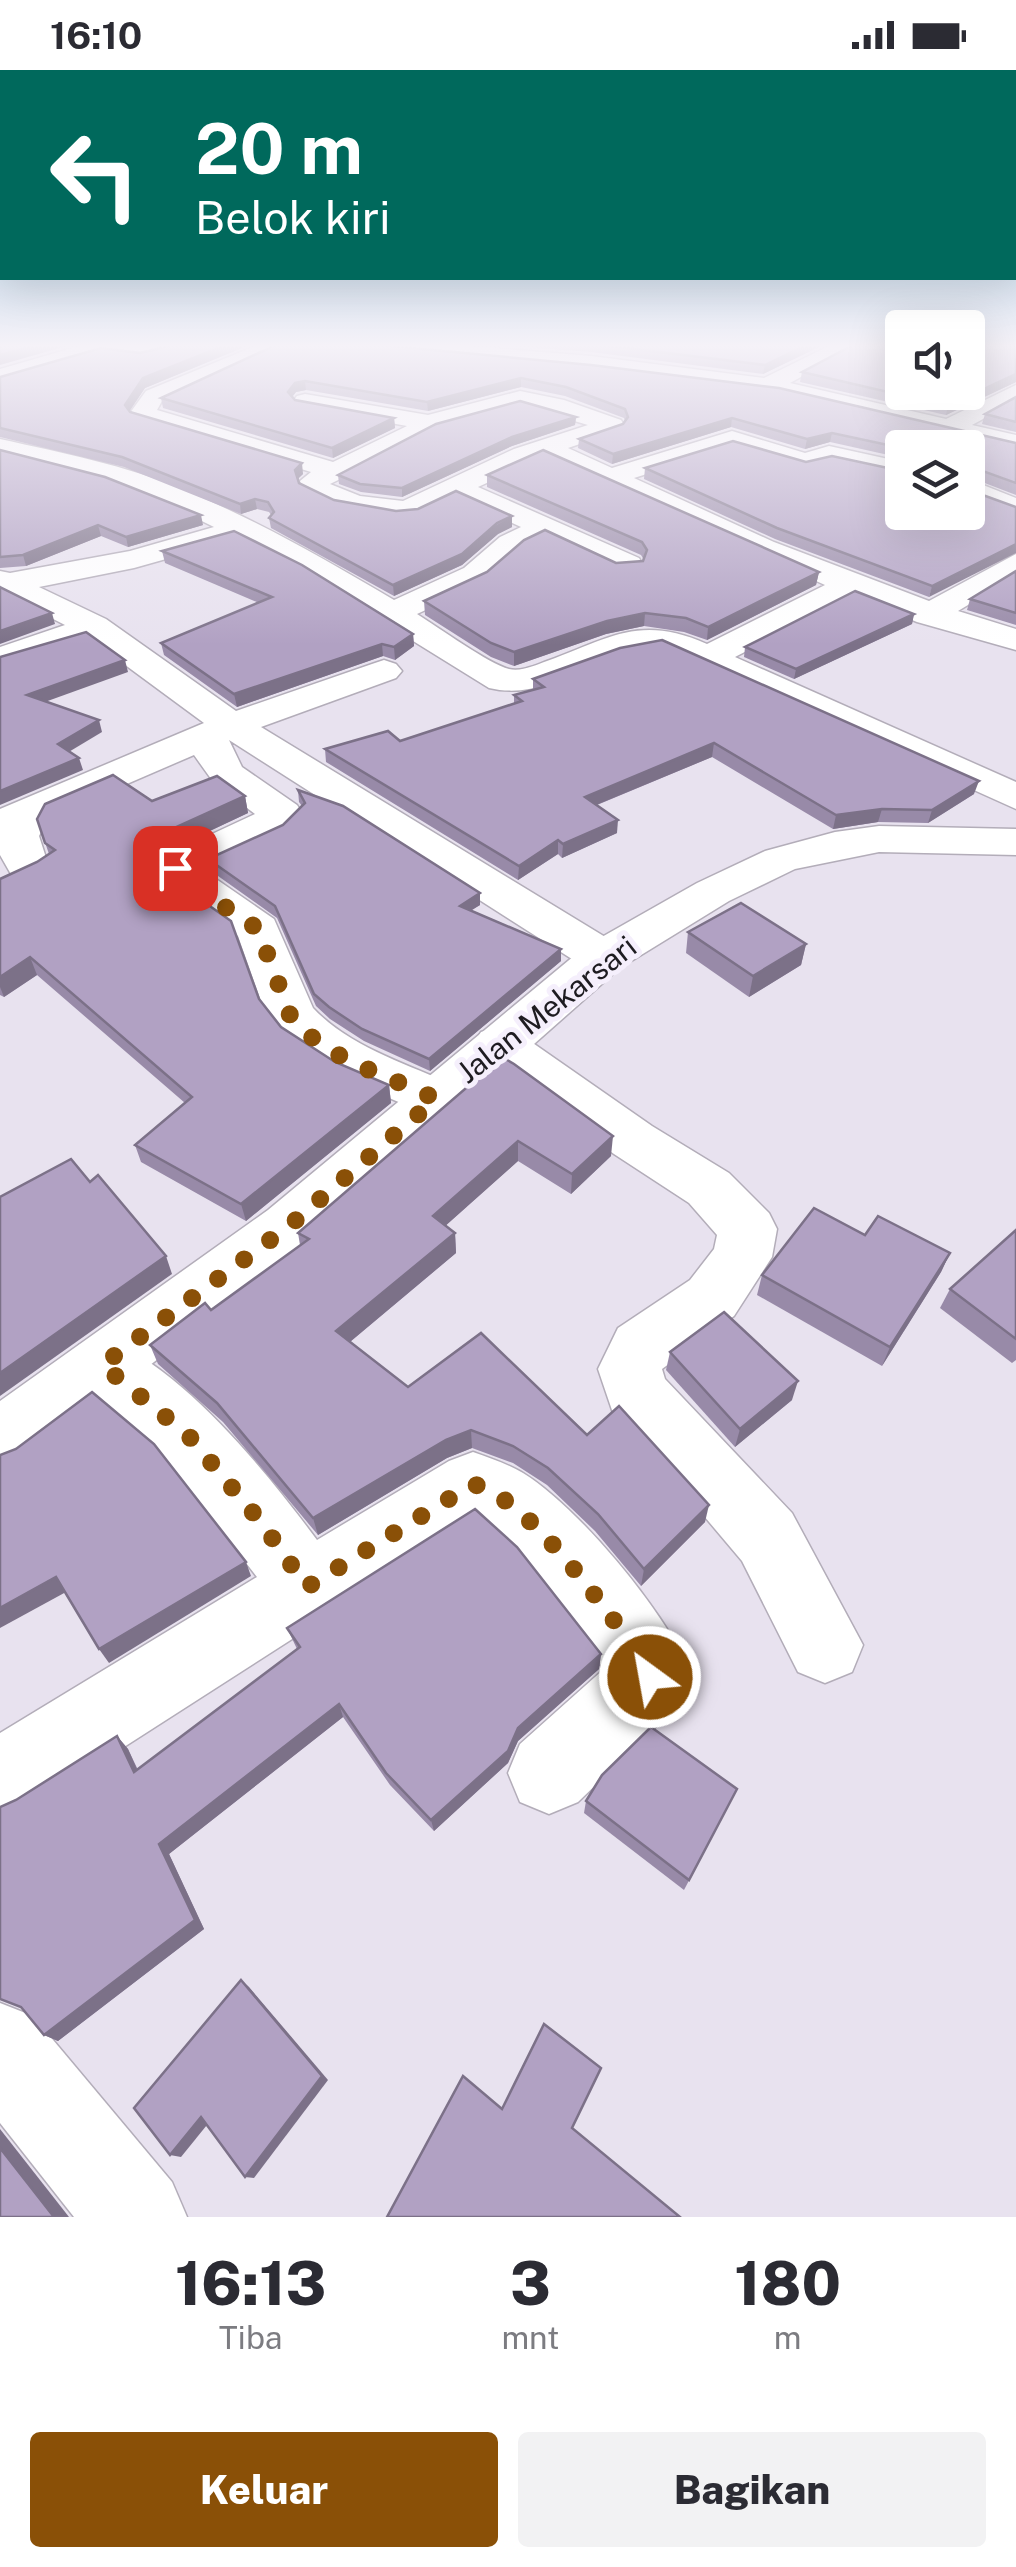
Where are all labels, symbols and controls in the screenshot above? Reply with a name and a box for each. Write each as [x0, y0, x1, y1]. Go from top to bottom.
text: 16:10 [50, 13, 142, 58]
text: 20 m [195, 107, 363, 190]
icon: left [30, 110, 160, 240]
text: Belok kiri [195, 191, 390, 244]
map controls [885, 310, 985, 530]
button: sound [885, 310, 985, 410]
button: layers [885, 430, 985, 530]
pin [133, 826, 218, 911]
icon: arrive [148, 841, 203, 896]
street label: Jalan Mekarsari [450, 928, 643, 1090]
position arrow [598, 1625, 702, 1729]
text: 16:13 [175, 2248, 326, 2319]
text: 3 [510, 2248, 551, 2319]
text: 180 [734, 2248, 841, 2319]
text: Tiba [219, 2319, 283, 2356]
text: mnt [501, 2319, 559, 2356]
text: m [774, 2319, 801, 2356]
button: Keluar [30, 2432, 498, 2547]
button: Bagikan [518, 2432, 986, 2547]

